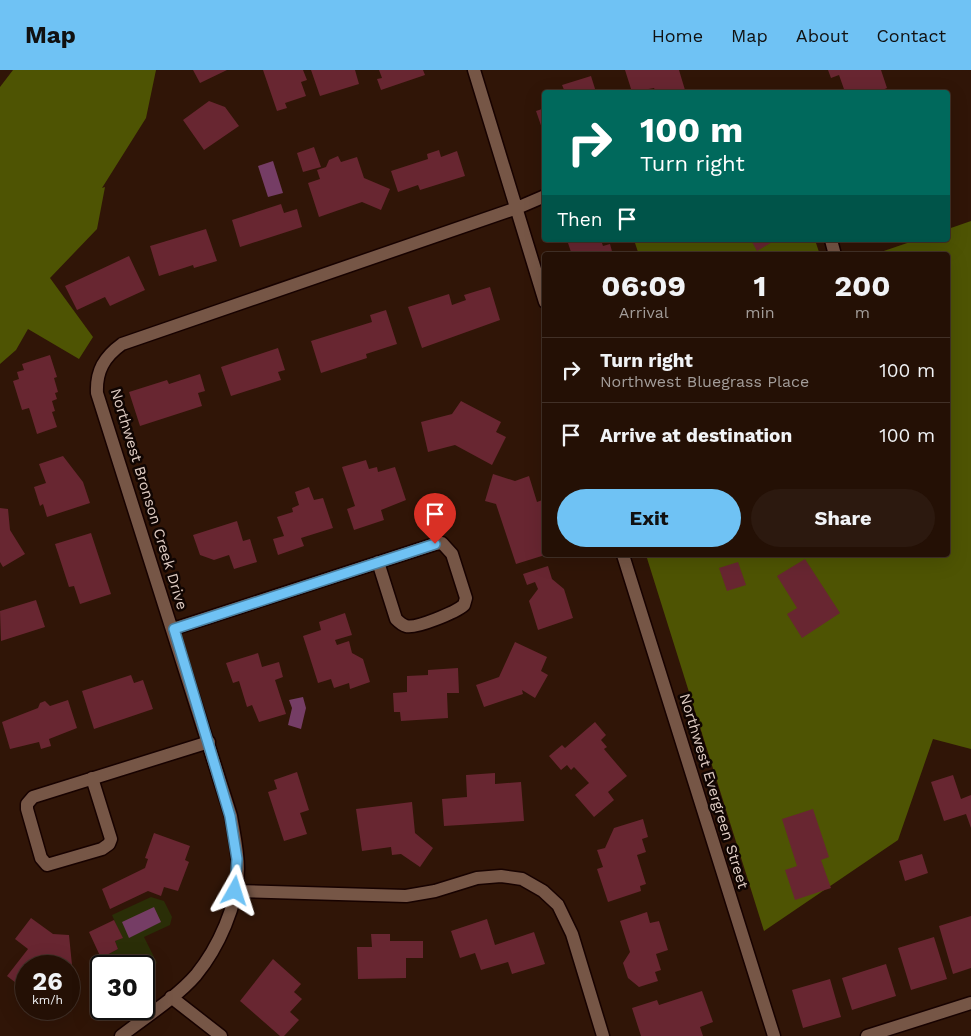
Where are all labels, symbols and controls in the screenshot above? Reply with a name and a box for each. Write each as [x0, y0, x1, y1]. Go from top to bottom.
text: Map [25, 21, 76, 49]
text: Home [652, 25, 703, 46]
text: Map [731, 25, 768, 46]
text: About [796, 25, 848, 46]
text: Contact [876, 25, 946, 46]
text: 100 m [640, 109, 743, 151]
icon: right [557, 110, 622, 175]
text: Turn right [640, 151, 745, 176]
icon: arrive [613, 205, 641, 233]
text: Then [557, 208, 603, 231]
text: 06:09 [601, 268, 686, 303]
text: 1 [754, 268, 767, 303]
text: 200 [834, 268, 891, 303]
text: Arrival [619, 303, 669, 322]
text: min [745, 303, 775, 322]
text: m [855, 303, 870, 322]
text: Turn right [600, 349, 693, 372]
icon: right [557, 356, 585, 384]
text: 100 m [879, 359, 935, 382]
text: Northwest Bluegrass Place [600, 372, 809, 391]
street label: Northwest Bronson Creek Drive [107, 386, 191, 612]
icon: arrive [557, 421, 585, 449]
text: Arrive at destination [600, 424, 792, 447]
text: 100 m [879, 424, 935, 447]
button: Exit [557, 489, 741, 547]
button: Share [751, 489, 935, 547]
pin [414, 493, 456, 544]
icon: arrive [421, 500, 449, 528]
street label: Northwest Evergreen Street [676, 691, 753, 892]
position arrow [208, 864, 260, 916]
speed limit sign: 30 [90, 955, 155, 1020]
text: 26 [32, 967, 63, 996]
text: km/h [32, 993, 63, 1007]

